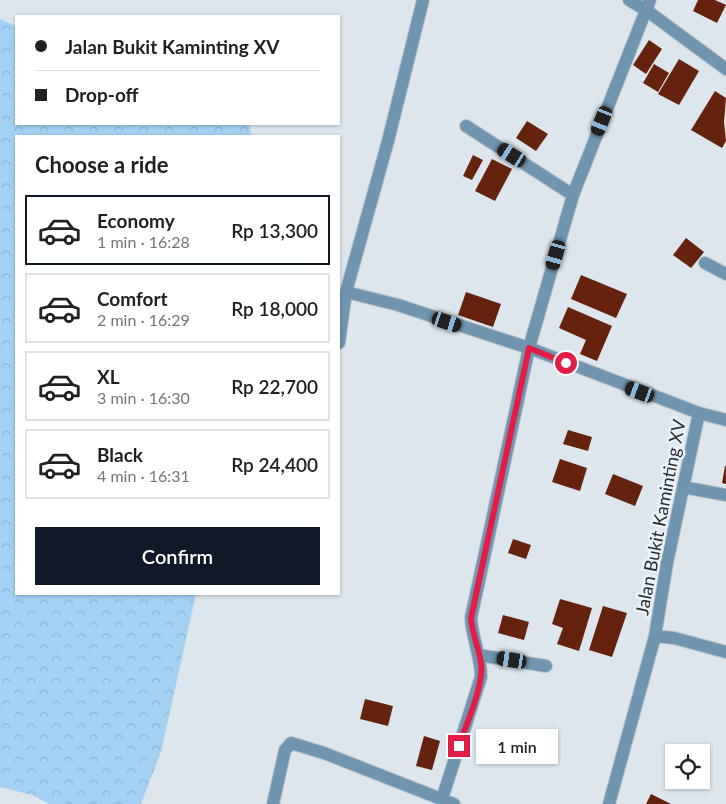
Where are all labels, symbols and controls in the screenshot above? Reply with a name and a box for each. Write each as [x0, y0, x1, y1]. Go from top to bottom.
text: Jalan Bukit Kaminting XV [65, 35, 279, 58]
text: Drop-off [65, 83, 139, 106]
car [589, 104, 614, 138]
car [495, 141, 528, 169]
text: Choose a ride [35, 151, 169, 178]
icon: car [37, 208, 82, 253]
text: Economy [97, 209, 175, 232]
text: Rp 13,300 [231, 219, 318, 242]
text: 1 min · 16:28 [97, 232, 190, 251]
car [544, 239, 567, 271]
icon: car [37, 286, 82, 331]
text: Comfort [97, 287, 168, 310]
text: Rp 18,000 [231, 297, 318, 320]
text: 2 min · 16:29 [97, 310, 190, 329]
car [430, 310, 463, 334]
route start [555, 352, 577, 374]
icon: car [37, 364, 82, 409]
text: XL [97, 365, 120, 388]
text: Rp 22,700 [231, 375, 318, 398]
car [623, 380, 656, 404]
text: 3 min · 16:30 [97, 388, 190, 407]
street label: Jalan Bukit Kaminting XV [630, 416, 690, 617]
icon: car [37, 442, 82, 487]
text: Black [97, 443, 143, 466]
text: Rp 24,400 [231, 453, 318, 476]
text: 4 min · 16:31 [97, 466, 190, 485]
button: Confirm [35, 527, 320, 585]
car [496, 650, 527, 670]
callout: 1 min [476, 728, 559, 764]
route end [448, 735, 470, 757]
text: 1 min [497, 737, 537, 756]
map controls [665, 744, 710, 789]
button: locate [665, 744, 710, 789]

